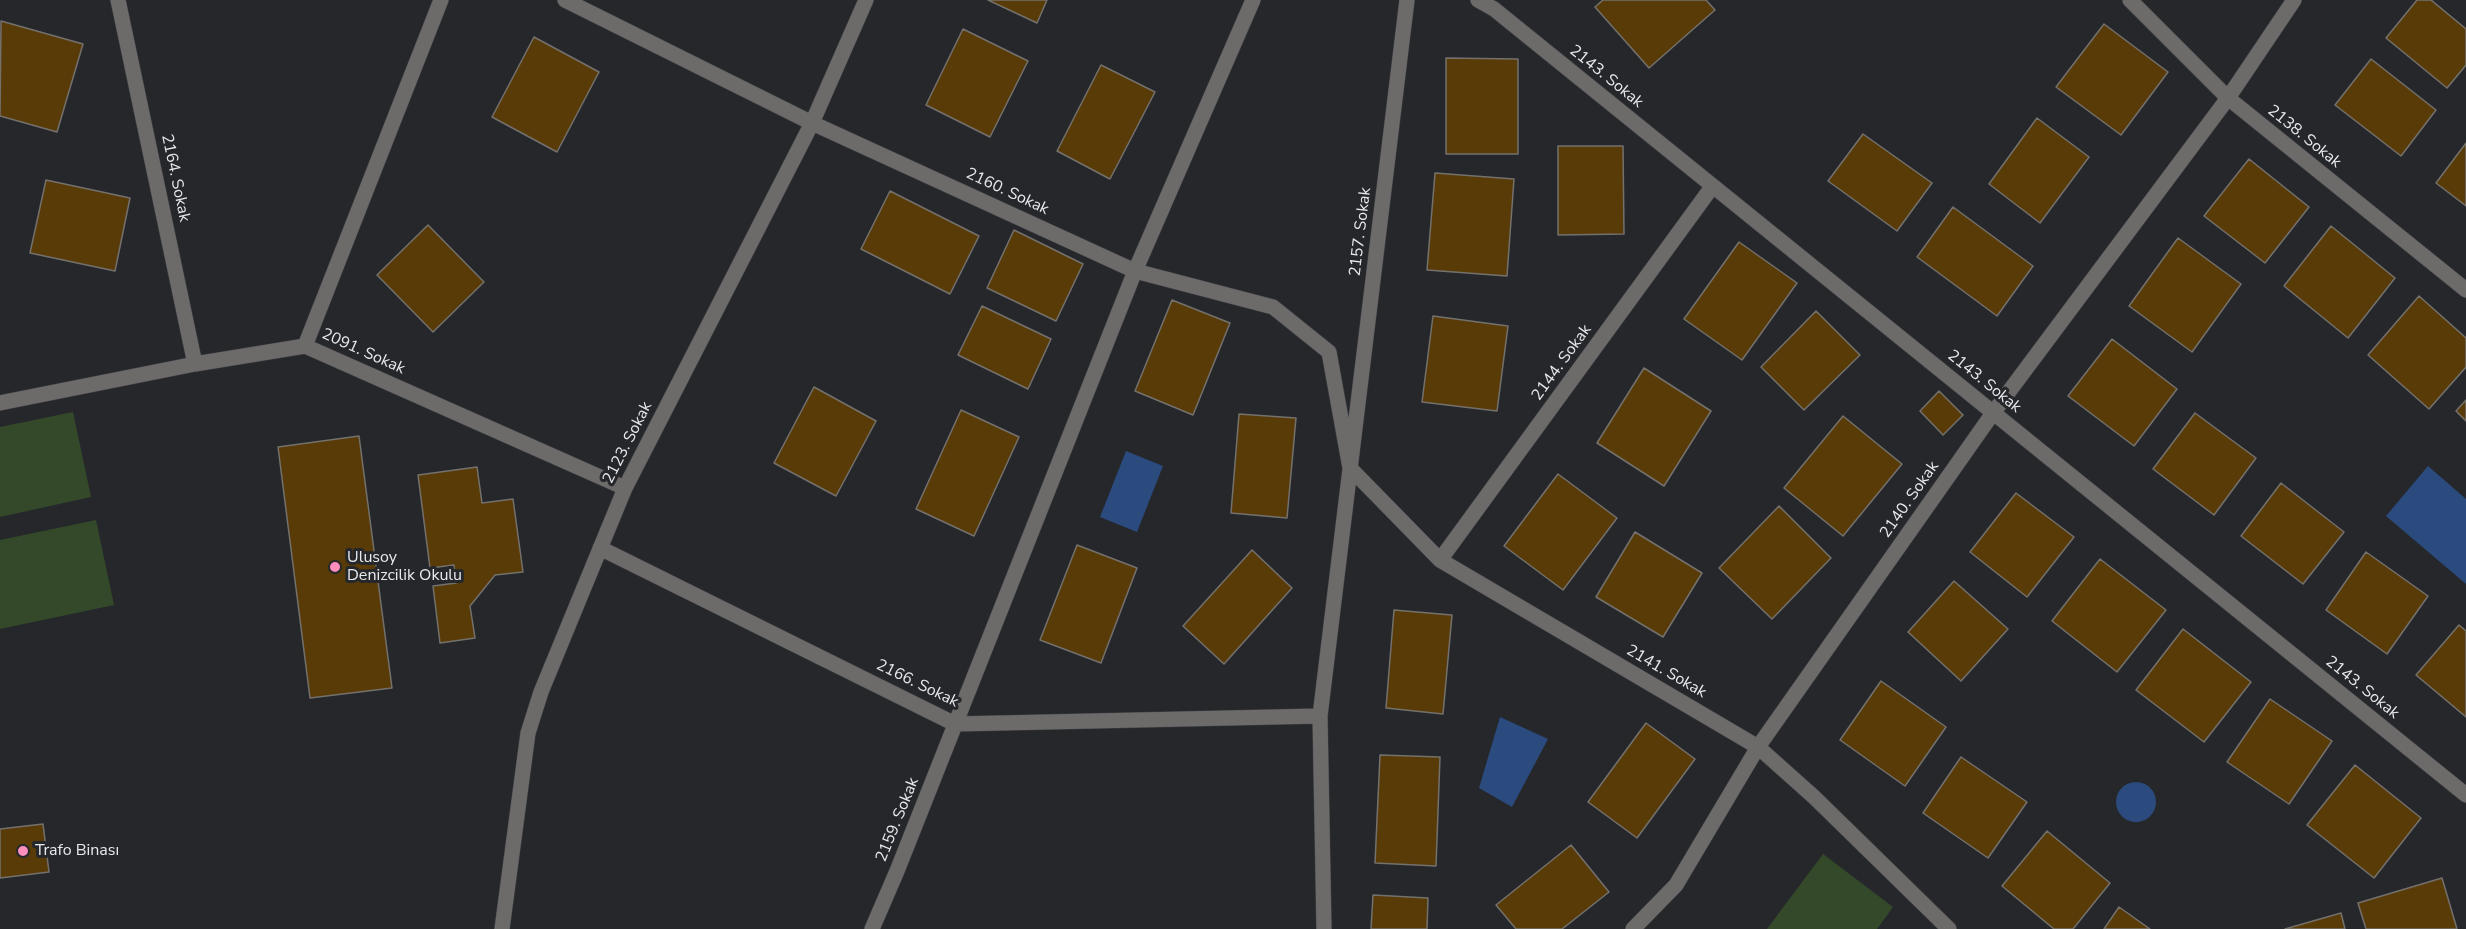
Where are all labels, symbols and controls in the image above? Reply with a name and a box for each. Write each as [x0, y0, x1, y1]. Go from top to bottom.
street label: 2143. Sokak [1565, 41, 1647, 113]
street label: 2138. Sokak [2263, 101, 2345, 173]
street label: 2164. Sokak [156, 132, 194, 224]
street label: 2160. Sokak [962, 164, 1052, 220]
street label: 2157. Sokak [1346, 187, 1376, 277]
street label: 2144. Sokak [1528, 321, 1596, 405]
street label: 2091. Sokak [318, 325, 408, 379]
street label: 2143. Sokak [1943, 346, 2025, 418]
street label: 2123. Sokak [599, 399, 657, 487]
street label: 2140. Sokak [1877, 458, 1943, 542]
place label: Ulusoy Denizcilik Okulu [347, 548, 462, 586]
marker: Ulusoy Denizcilik Okulu [328, 560, 342, 574]
street label: 2141. Sokak [1623, 641, 1709, 703]
street label: 2143. Sokak [2321, 652, 2403, 724]
street label: 2166. Sokak [873, 656, 961, 712]
street label: 2159. Sokak [872, 775, 924, 865]
place label: Trafo Binası [35, 841, 119, 861]
marker: Trafo Binası [16, 844, 30, 858]

